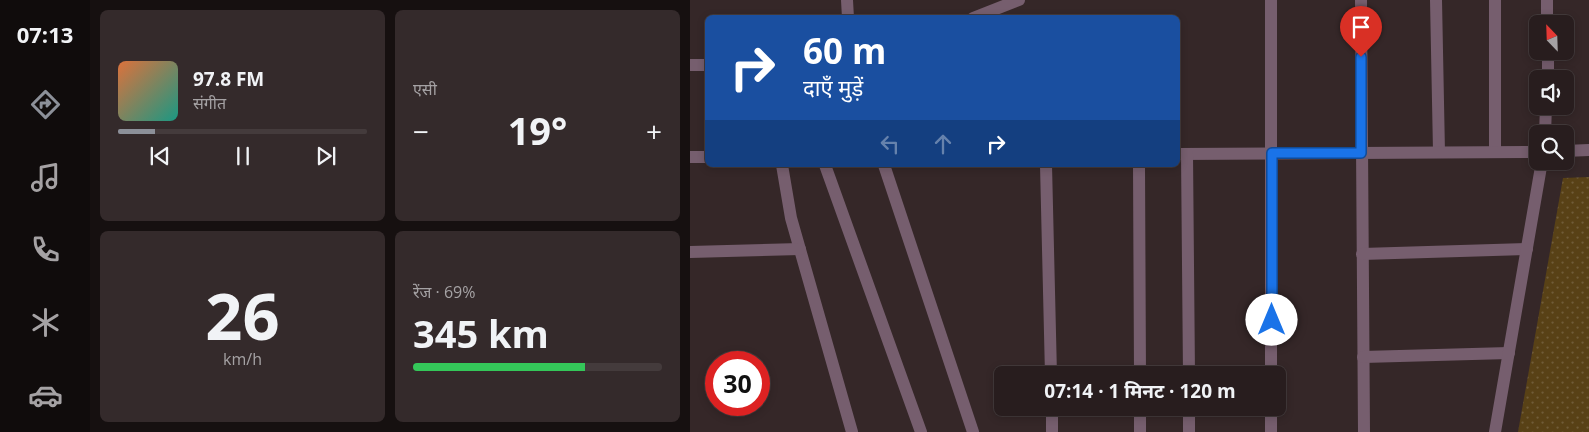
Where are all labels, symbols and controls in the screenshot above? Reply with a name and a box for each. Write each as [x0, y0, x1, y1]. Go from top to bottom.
pin [1340, 6, 1382, 57]
icon: arrive [1347, 13, 1375, 41]
north arrow [1529, 15, 1574, 60]
map controls [1529, 15, 1574, 170]
text: 07:13 [17, 19, 73, 49]
text: 60 m [803, 27, 886, 74]
icon: right [720, 35, 785, 100]
text: 97.8 FM [193, 66, 264, 92]
button: sound [1529, 70, 1574, 115]
text: दाएँ मुड़ें [803, 72, 863, 102]
text: एसी [413, 78, 437, 100]
icon: directions [28, 87, 63, 122]
text: संगीत [193, 92, 226, 114]
text: 19° [508, 104, 567, 156]
text: − [413, 112, 429, 150]
text: + [646, 112, 662, 150]
button: search [1529, 125, 1574, 170]
icon: left [876, 130, 904, 158]
icon: ahead [929, 130, 957, 158]
icon: right [982, 130, 1010, 158]
icon: previous [146, 142, 174, 170]
icon: pause [229, 142, 257, 170]
icon: next [312, 142, 340, 170]
icon: music [28, 160, 63, 195]
icon: phone [28, 232, 63, 267]
text: 26 [205, 271, 280, 359]
text: रेंज · 69% [413, 281, 475, 303]
position arrow [1245, 293, 1297, 345]
icon: climate [28, 305, 63, 340]
text: 345 km [413, 307, 549, 359]
text: km/h [223, 348, 262, 370]
speed limit sign: 30 [705, 351, 770, 416]
icon: car [28, 378, 63, 413]
text: 07:14 · 1 मिनट · 120 m [1044, 378, 1236, 404]

